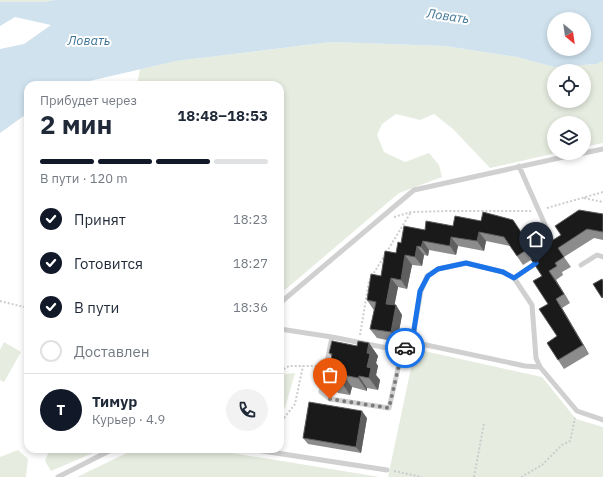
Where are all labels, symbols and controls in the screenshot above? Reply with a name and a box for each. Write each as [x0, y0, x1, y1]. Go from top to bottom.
water label: Ловать [425, 4, 470, 27]
north arrow [547, 12, 591, 56]
map controls [547, 12, 591, 160]
water label: Ловать [67, 32, 110, 49]
button: locate [547, 64, 591, 108]
text: Прибудет через [40, 92, 137, 109]
text: 18:48–18:53 [177, 106, 268, 125]
text: 2 мин [40, 107, 112, 141]
button: layers [547, 116, 591, 160]
text: В пути · 120 m [40, 170, 128, 187]
icon: check [40, 208, 62, 230]
text: Принят [74, 210, 126, 229]
text: 18:23 [233, 211, 268, 228]
pin [519, 222, 553, 263]
icon: home [525, 228, 547, 250]
icon: check [40, 252, 62, 274]
text: Готовится [74, 254, 143, 273]
text: 18:27 [233, 255, 268, 272]
icon: check [40, 296, 62, 318]
text: В пути [74, 298, 119, 317]
text: 18:36 [233, 299, 268, 316]
courier [385, 328, 425, 368]
icon: car [394, 337, 416, 359]
text: Доставлен [74, 342, 150, 361]
pin [313, 358, 347, 399]
icon: bag [319, 364, 341, 386]
button: phone [226, 389, 268, 431]
text: Тимур [92, 392, 137, 411]
text: Т [57, 400, 65, 419]
text: Курьер · 4.9 [92, 411, 165, 428]

